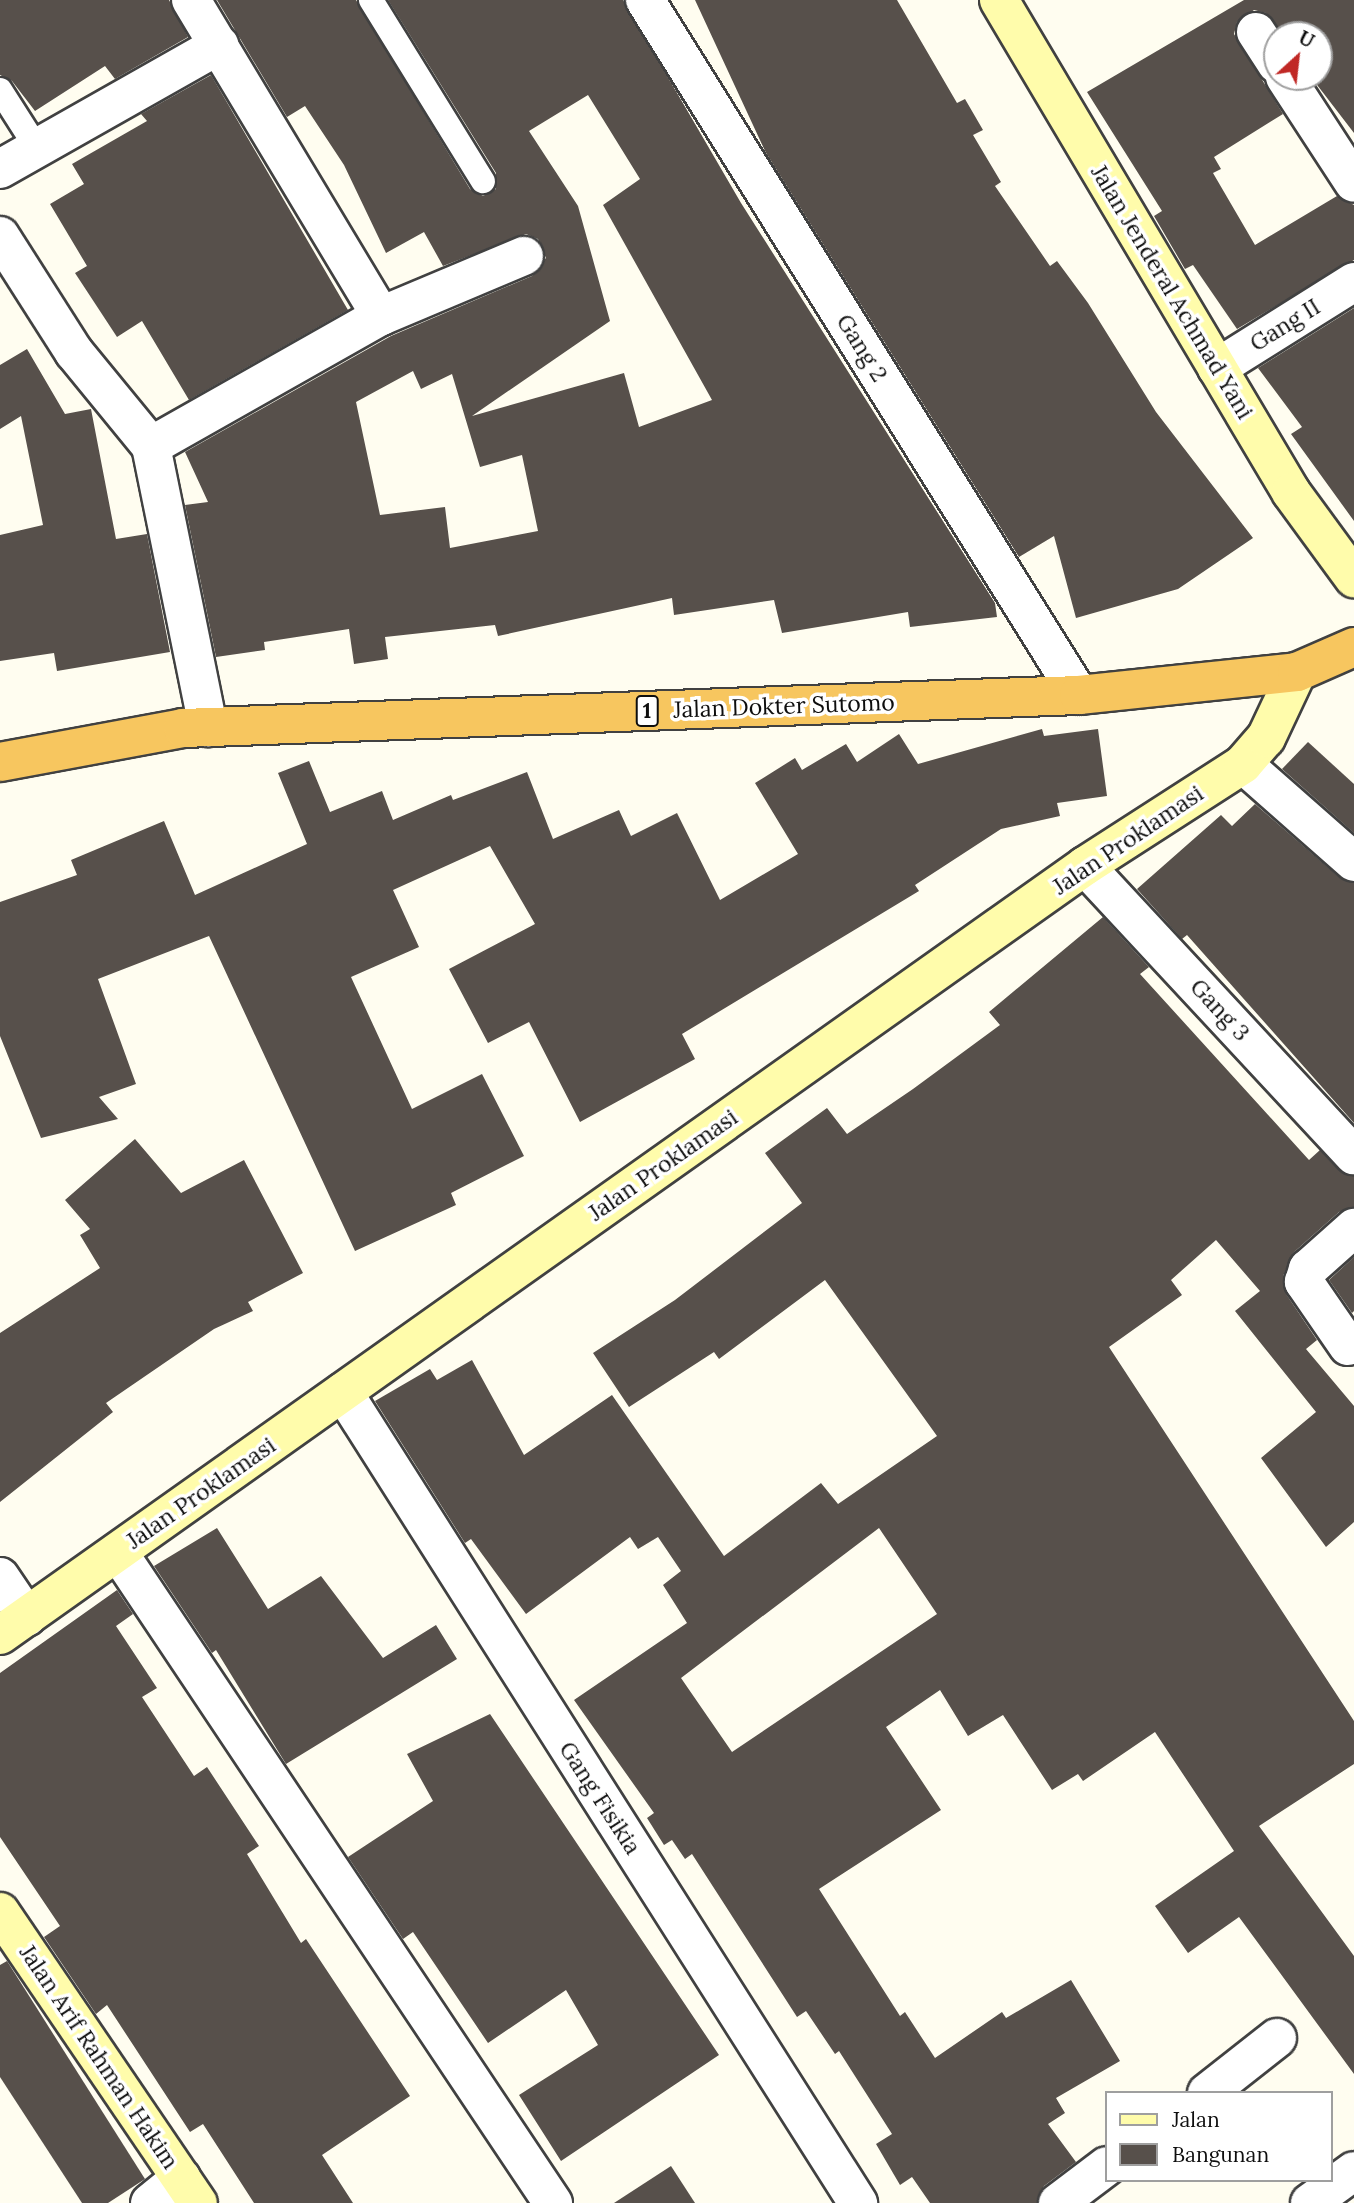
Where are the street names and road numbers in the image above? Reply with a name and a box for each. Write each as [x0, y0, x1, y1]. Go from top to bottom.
street label: Jalan Jenderal Achmad Yani [1085, 160, 1259, 424]
street label: Gang II [1245, 293, 1325, 357]
street label: Gang 2 [831, 309, 893, 387]
street label: Jalan Dokter Sutomo [673, 688, 895, 724]
road number: 1 [635, 694, 659, 728]
street label: Jalan Proklamasi [1048, 780, 1208, 900]
street label: Gang 3 [1184, 973, 1256, 1047]
street label: Jalan Proklamasi [583, 1103, 743, 1227]
street label: Jalan Proklamasi [121, 1431, 281, 1555]
street label: Gang Fisikia [553, 1736, 647, 1860]
street label: Jalan Arif Rahman Hakim [14, 1940, 184, 2174]

